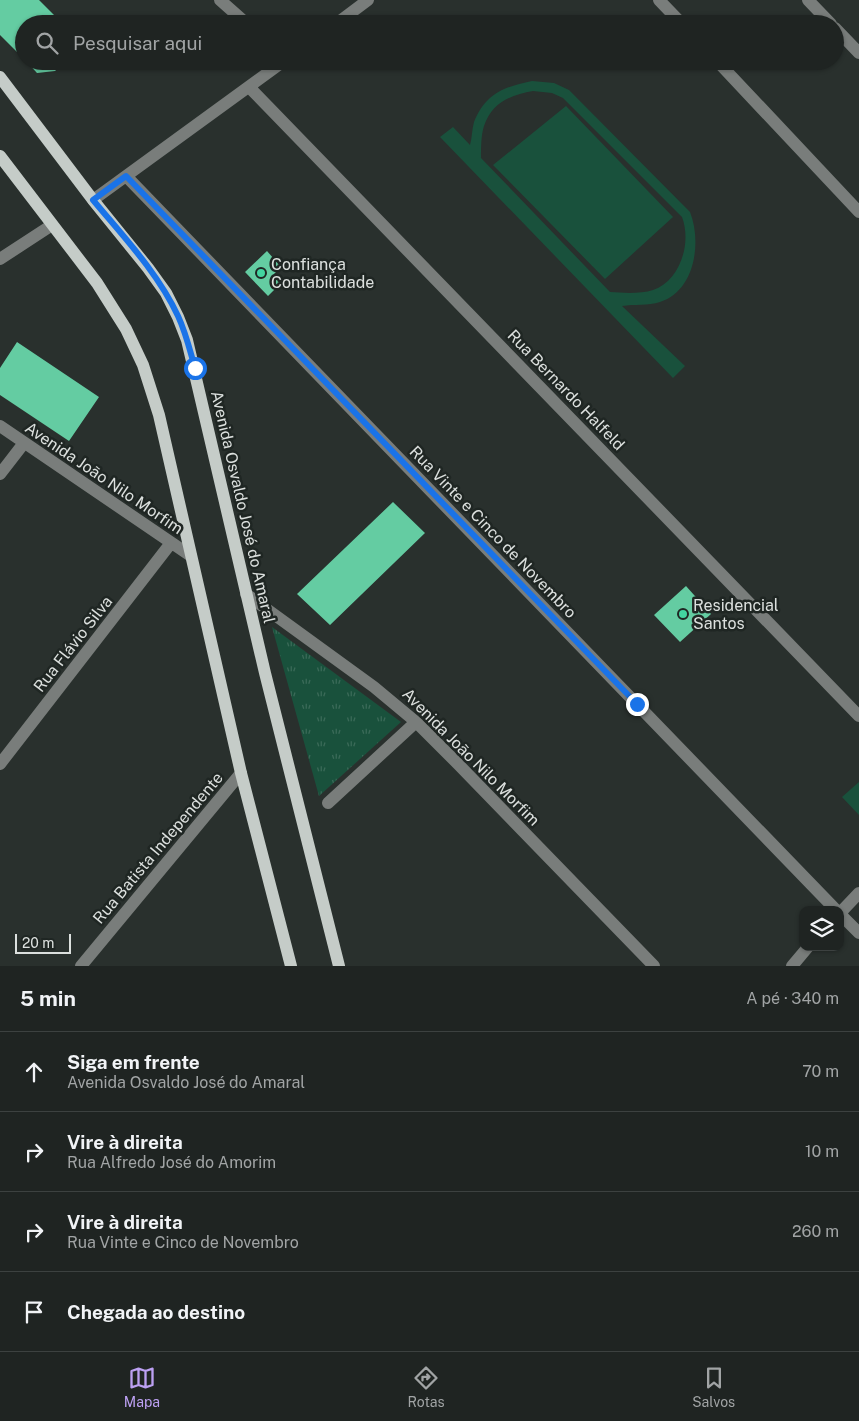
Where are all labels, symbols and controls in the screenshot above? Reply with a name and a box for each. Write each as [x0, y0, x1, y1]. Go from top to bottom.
search box [15, 15, 844, 70]
icon: search [33, 29, 61, 57]
text: Pesquisar aqui [73, 32, 202, 54]
place label: Confiança Contabilidade [271, 255, 374, 292]
marker: Confiança Contabilidade [255, 267, 267, 279]
street label: Rua Bernardo Halfeld [504, 326, 628, 454]
route start [184, 357, 207, 380]
street label: Avenida Osvaldo José do Amaral [207, 389, 279, 625]
street label: Avenida João Nilo Morfim [21, 418, 187, 538]
street label: Rua Vinte e Cinco de Novembro [406, 442, 580, 622]
street label: Rua Flávio Silva [30, 592, 116, 696]
place label: Residencial Santos [693, 596, 779, 633]
marker: Residencial Santos [677, 608, 689, 620]
street label: Avenida João Nilo Morfim [398, 684, 544, 830]
route end [626, 693, 649, 716]
street label: Rua Batista Independente [89, 768, 227, 928]
map controls [799, 906, 844, 951]
button: layers [799, 906, 844, 951]
scale bar [15, 931, 71, 954]
text: 20 m [22, 935, 54, 951]
text: 5 min [20, 986, 76, 1011]
text: A pé · 340 m [746, 989, 839, 1008]
text: Siga em frente [67, 1051, 200, 1073]
icon: ahead [20, 1058, 48, 1086]
text: 70 m [802, 1062, 839, 1081]
text: Avenida Osvaldo José do Amaral [67, 1073, 305, 1092]
text: Vire à direita [67, 1131, 183, 1153]
icon: right [20, 1138, 48, 1166]
text: 10 m [805, 1142, 839, 1161]
text: Rua Alfredo José do Amorim [67, 1153, 276, 1172]
text: Vire à direita [67, 1211, 183, 1233]
icon: right [20, 1218, 48, 1246]
text: 260 m [792, 1222, 839, 1241]
text: Rua Vinte e Cinco de Novembro [67, 1233, 299, 1252]
icon: arrive [20, 1298, 48, 1326]
text: Chegada ao destino [67, 1301, 245, 1323]
tab: Mapa [124, 1364, 160, 1410]
tab: Rotas [408, 1364, 445, 1410]
tab: Salvos [692, 1364, 735, 1410]

